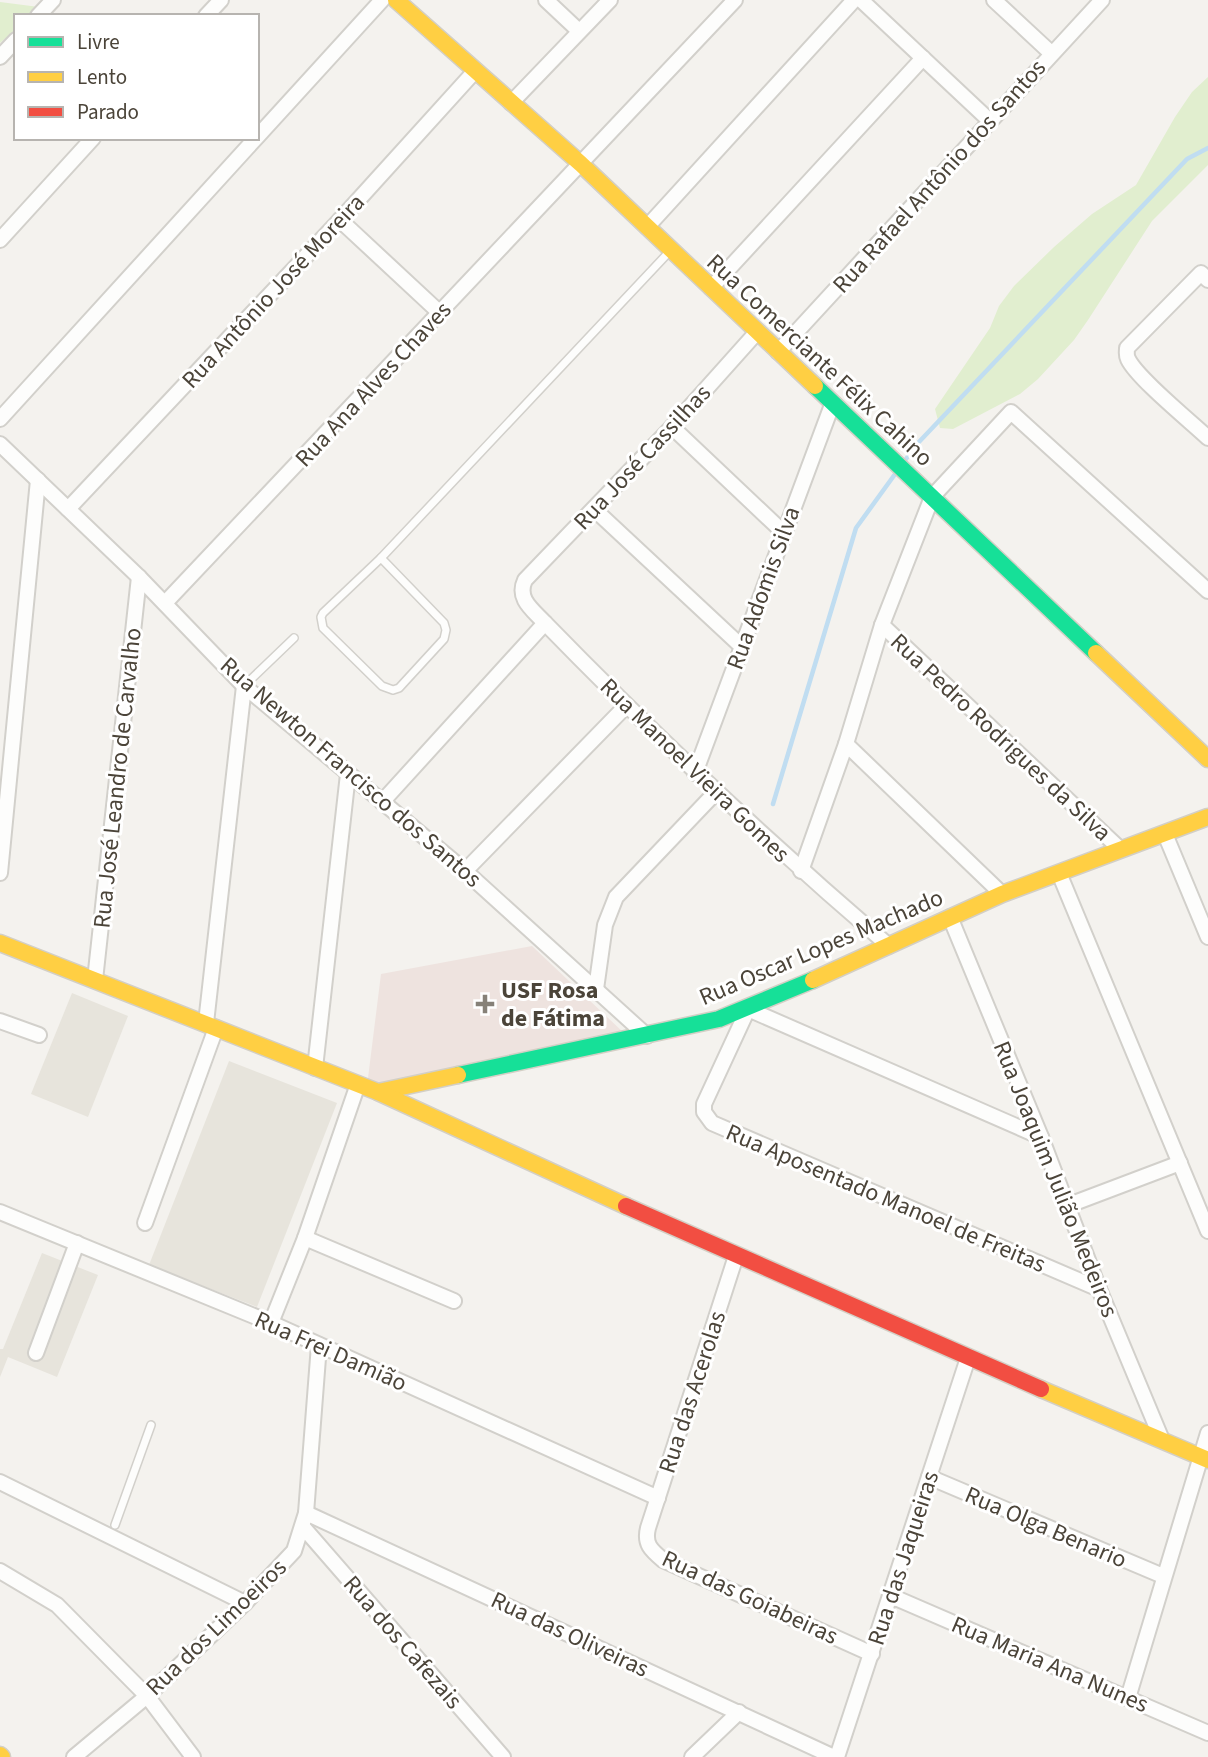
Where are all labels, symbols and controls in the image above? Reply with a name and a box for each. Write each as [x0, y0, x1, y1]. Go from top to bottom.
legend [14, 14, 259, 140]
text: Livre [77, 27, 120, 57]
street label: Rua Rafael Antônio dos Santos [824, 51, 1054, 301]
text: Lento [77, 62, 127, 92]
text: Parado [77, 97, 139, 127]
street label: Rua Antônio José Moreira [174, 186, 373, 396]
street label: Rua Comerciante Félix Cahino [699, 246, 941, 475]
street label: Rua Ana Alves Chaves [287, 294, 460, 475]
street label: Rua José Cassilhas [565, 377, 719, 538]
street label: Rua Adomis Silva [718, 502, 809, 675]
street label: Rua Pedro Rodrigues da Silva [882, 625, 1119, 850]
street label: Rua José Leandro de Carvalho [84, 626, 151, 930]
street label: Rua Newton Francisco dos Santos [212, 649, 489, 896]
street label: Rua Manoel Vieira Gomes [592, 670, 798, 871]
street label: Rua Oscar Lopes Machado [694, 880, 949, 1015]
place label: USF Rosa de Fátima [501, 973, 605, 1036]
marker: USF Rosa de Fátima [475, 994, 495, 1014]
street label: Rua Joaquim Julião Medeiros [984, 1036, 1127, 1322]
street label: Rua Aposentado Manoel de Freitas [720, 1115, 1051, 1282]
street label: Rua Frei Damião [249, 1302, 413, 1401]
street label: Rua das Acerolas [650, 1307, 735, 1478]
street label: Rua das Jaqueiras [859, 1466, 948, 1650]
street label: Rua Olga Benario [959, 1478, 1132, 1577]
street label: Rua das Goiabeiras [656, 1541, 844, 1654]
street label: Rua dos Limoeiros [138, 1551, 295, 1704]
street label: Rua dos Cafezais [335, 1568, 471, 1717]
street label: Rua das Oliveiras [485, 1583, 655, 1686]
street label: Rua Maria Ana Nunes [946, 1607, 1154, 1722]

